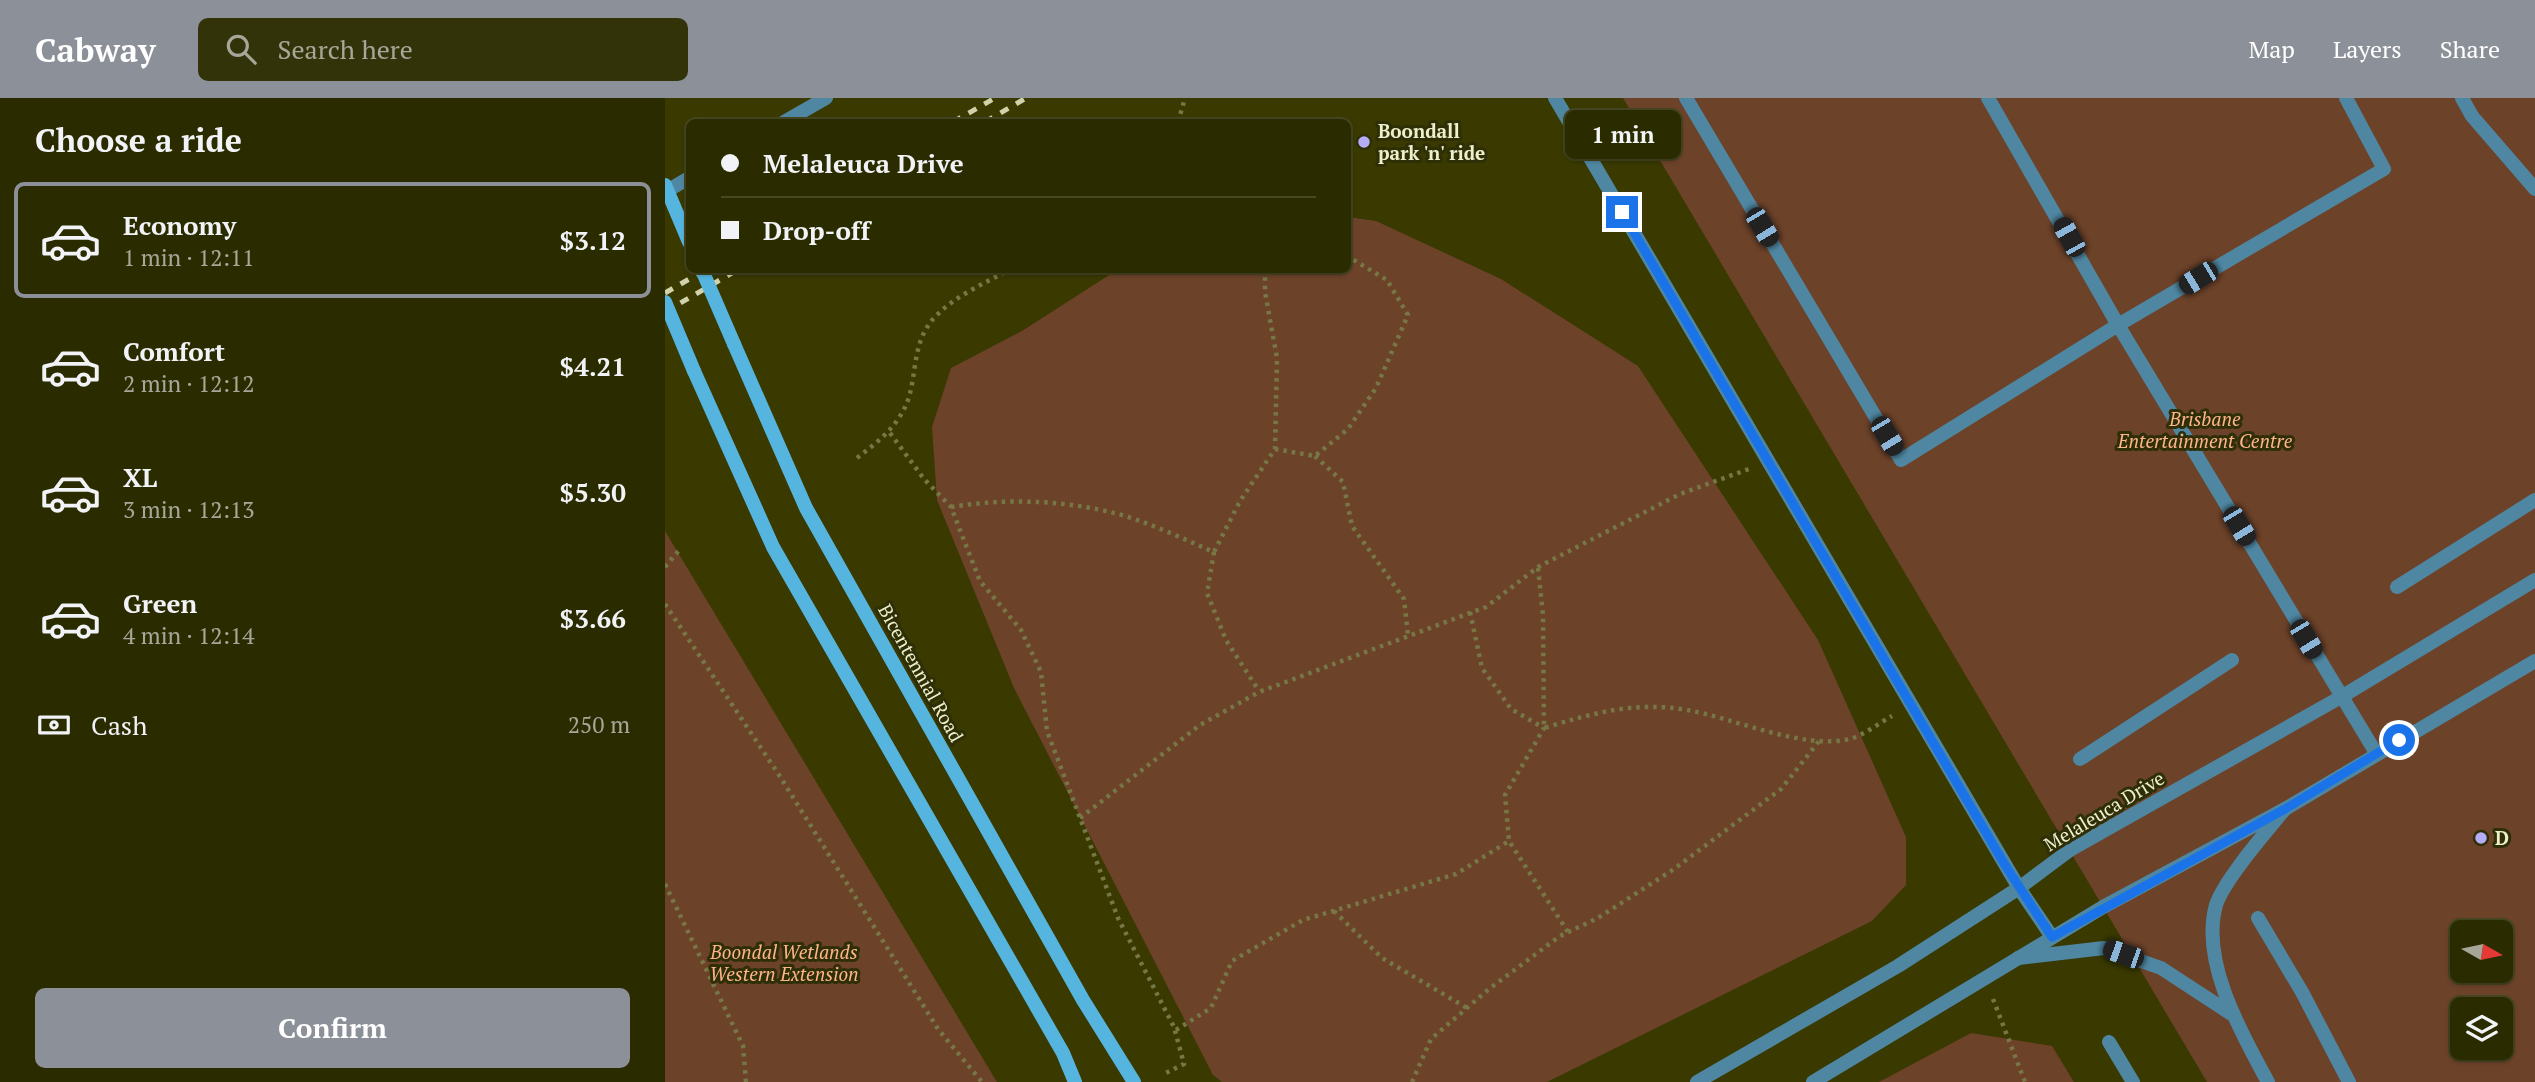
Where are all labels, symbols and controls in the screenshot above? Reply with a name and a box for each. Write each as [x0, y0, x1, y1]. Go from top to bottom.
search box [198, 18, 688, 81]
text: Cabway [35, 28, 156, 71]
icon: search [222, 30, 260, 68]
text: Search here [278, 32, 413, 66]
text: Map [2248, 33, 2295, 65]
text: Layers [2333, 33, 2402, 65]
text: Share [2440, 33, 2500, 65]
callout: 1 min [1564, 110, 1680, 159]
place label: Boondall park 'n' ride [1378, 118, 1485, 165]
text: Choose a ride [35, 119, 242, 161]
text: 1 min [1592, 119, 1654, 150]
marker: Boondall park 'n' ride [1356, 134, 1372, 150]
text: Melaleuca Drive [763, 146, 964, 180]
route end [1606, 196, 1638, 228]
car [1743, 204, 1782, 250]
text: Economy [123, 208, 236, 242]
icon: car [39, 209, 102, 272]
text: Drop-off [763, 213, 870, 247]
car [2050, 214, 2089, 260]
text: $3.12 [560, 223, 626, 257]
text: 1 min · 12:11 [123, 242, 255, 273]
car [2175, 258, 2222, 298]
text: Comfort [123, 334, 225, 368]
icon: car [39, 335, 102, 398]
text: $4.21 [560, 349, 626, 383]
text: 2 min · 12:12 [123, 368, 255, 399]
park label: Brisbane Entertainment Centre [2117, 406, 2293, 453]
car [1868, 413, 1907, 459]
text: XL [123, 460, 157, 494]
icon: car [39, 461, 102, 524]
text: $5.30 [560, 475, 626, 509]
text: 3 min · 12:13 [123, 494, 255, 525]
car [2220, 503, 2259, 549]
text: Green [123, 586, 197, 620]
icon: car [39, 587, 102, 650]
street label: Bicentennial Road [873, 599, 970, 747]
text: $3.66 [560, 601, 626, 635]
car [2287, 616, 2326, 662]
text: 4 min · 12:14 [123, 620, 255, 651]
icon: cash [35, 706, 73, 744]
text: Cash [91, 708, 147, 742]
text: 250 m [568, 709, 630, 740]
route start [2383, 724, 2415, 756]
street label: Melaleuca Drive [2039, 765, 2168, 856]
place label: D [2495, 825, 2509, 850]
marker: D [2473, 830, 2489, 846]
north arrow [2450, 920, 2513, 984]
map controls [2450, 920, 2513, 1060]
car [2100, 937, 2147, 971]
park label: Boondal Wetlands Western Extension [709, 939, 859, 986]
button: Confirm [35, 988, 630, 1068]
button: layers [2450, 997, 2513, 1060]

